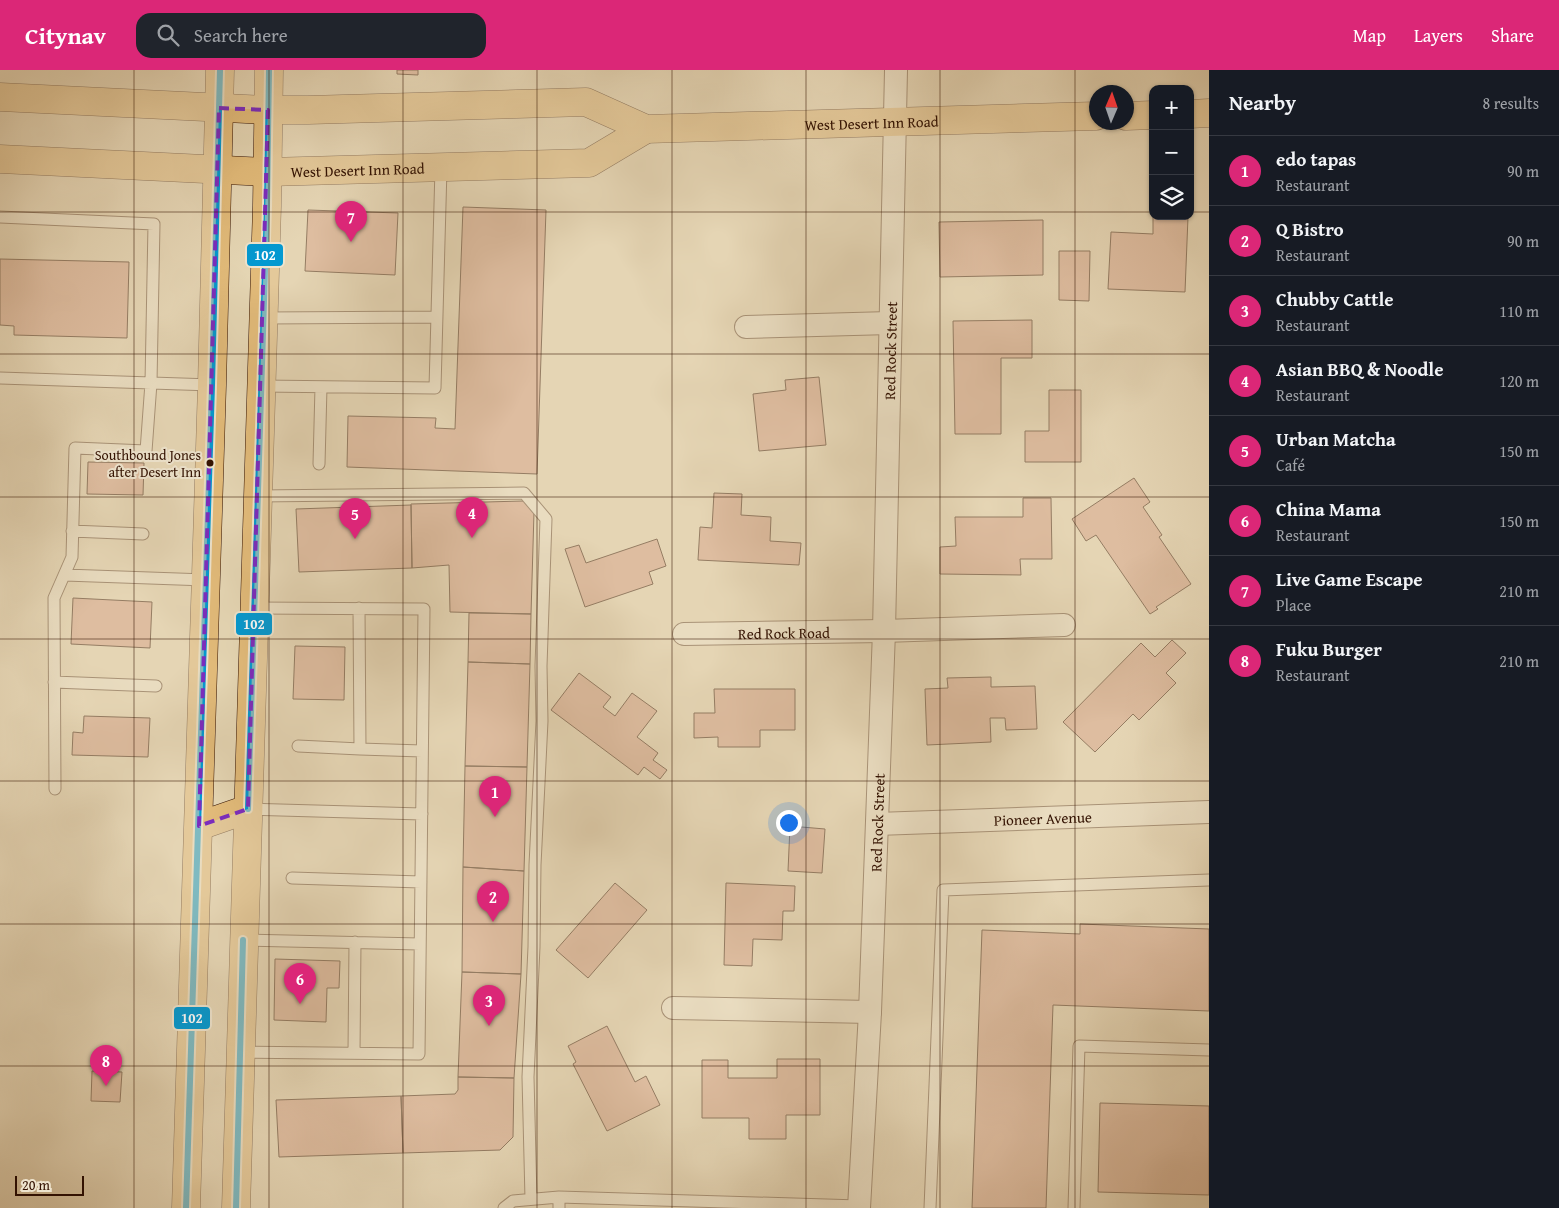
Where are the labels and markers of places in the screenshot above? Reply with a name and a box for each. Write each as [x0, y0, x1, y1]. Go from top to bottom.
pin: 7 [335, 201, 367, 242]
place label: Southbound Jones after Desert Inn [95, 445, 201, 482]
marker: Southbound Jones after Desert Inn [205, 458, 215, 468]
pin: 4 [456, 497, 488, 538]
pin: 5 [339, 498, 371, 539]
pin: 1 [479, 776, 511, 817]
pin: 2 [477, 881, 509, 922]
pin: 6 [284, 963, 316, 1004]
pin: 3 [473, 985, 505, 1026]
pin: 8 [90, 1045, 122, 1086]

